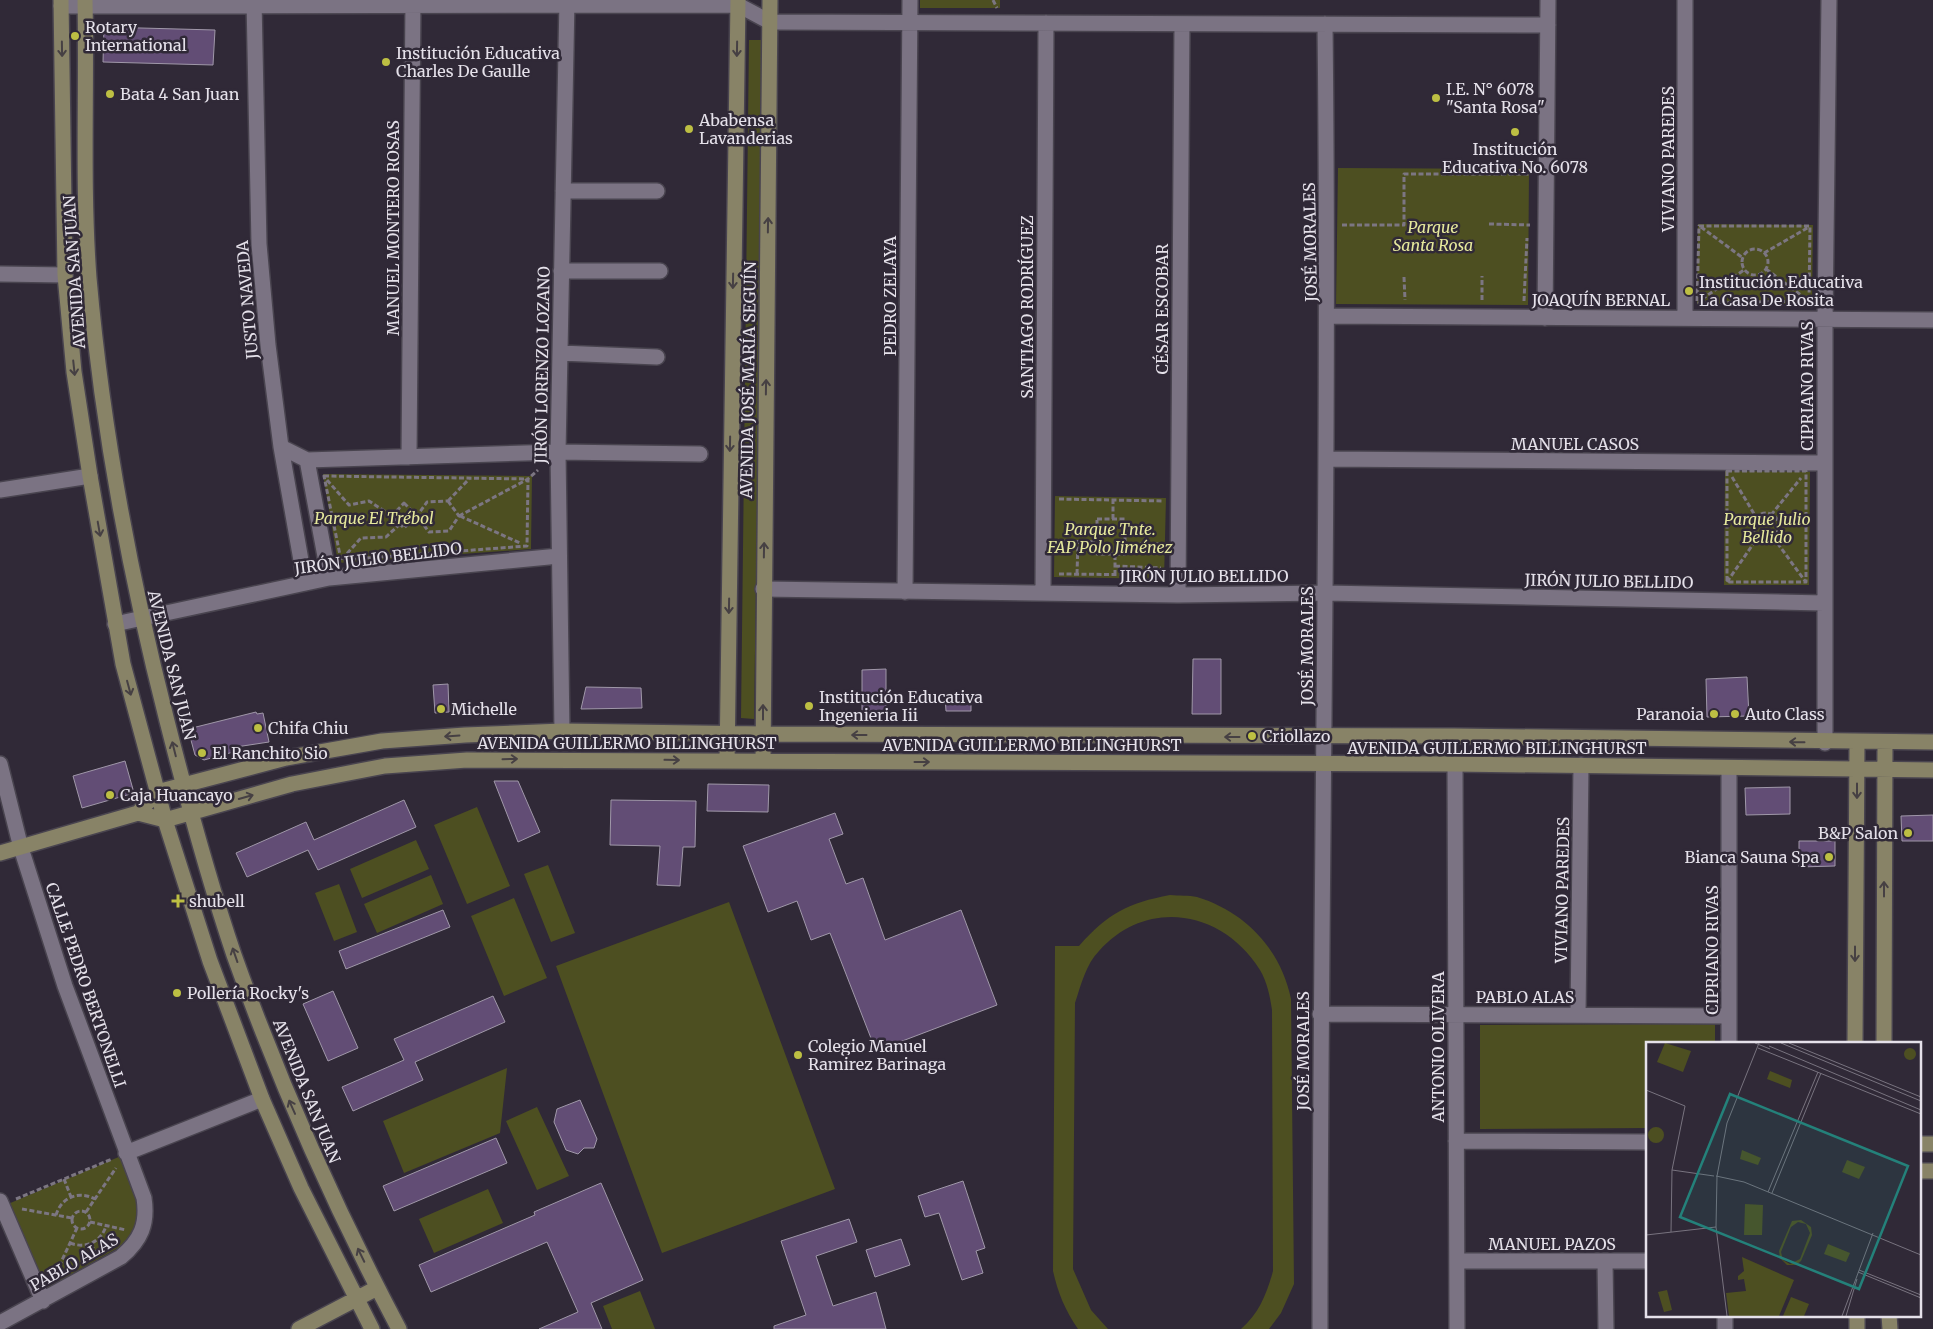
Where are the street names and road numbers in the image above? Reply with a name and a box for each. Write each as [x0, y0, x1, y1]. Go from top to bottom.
street label: VIVIANO PAREDES [1658, 86, 1678, 233]
street label: MANUEL MONTERO ROSAS [383, 120, 403, 336]
street label: JOSÉ MORALES [1299, 182, 1321, 303]
street label: AVENIDA SAN JUAN [59, 194, 89, 350]
street label: SANTIAGO RODRÍGUEZ [1017, 215, 1037, 399]
street label: PEDRO ZELAYA [880, 235, 900, 356]
street label: JUSTO NAVEDA [232, 239, 262, 361]
street label: CÉSAR ESCOBAR [1152, 243, 1172, 374]
street label: AVENIDA JOSÉ MARÍA SEGUÍN [736, 261, 760, 500]
street label: JIRÓN LORENZO LOZANO [530, 266, 554, 465]
street label: JOAQUÍN BERNAL [1531, 290, 1670, 310]
street label: CIPRIANO RIVAS [1797, 321, 1817, 451]
street label: MANUEL CASOS [1511, 434, 1639, 454]
street label: JIRÓN JULIO BELLIDO [292, 538, 464, 578]
street label: JIRÓN JULIO BELLIDO [1119, 566, 1289, 586]
street label: JIRÓN JULIO BELLIDO [1523, 570, 1694, 592]
street label: JOSÉ MORALES [1297, 586, 1317, 707]
street label: AVENIDA SAN JUAN [143, 587, 200, 743]
street label: AVENIDA GUILLERMO BILLINGHURST [476, 733, 777, 753]
street label: AVENIDA GUILLERMO BILLINGHURST [881, 735, 1182, 755]
street label: AVENIDA GUILLERMO BILLINGHURST [1346, 738, 1647, 758]
street label: VIVIANO PAREDES [1551, 817, 1573, 964]
street label: CALLE PEDRO BERTONELLI [41, 880, 131, 1090]
street label: CIPRIANO RIVAS [1702, 885, 1722, 1015]
street label: ANTONIO OLIVERA [1428, 971, 1448, 1124]
street label: PABLO ALAS [1476, 987, 1574, 1007]
street label: JOSÉ MORALES [1293, 991, 1313, 1112]
street label: AVENIDA SAN JUAN [269, 1015, 345, 1167]
street label: PABLO ALAS [26, 1229, 122, 1295]
street label: MANUEL PAZOS [1488, 1234, 1616, 1254]

